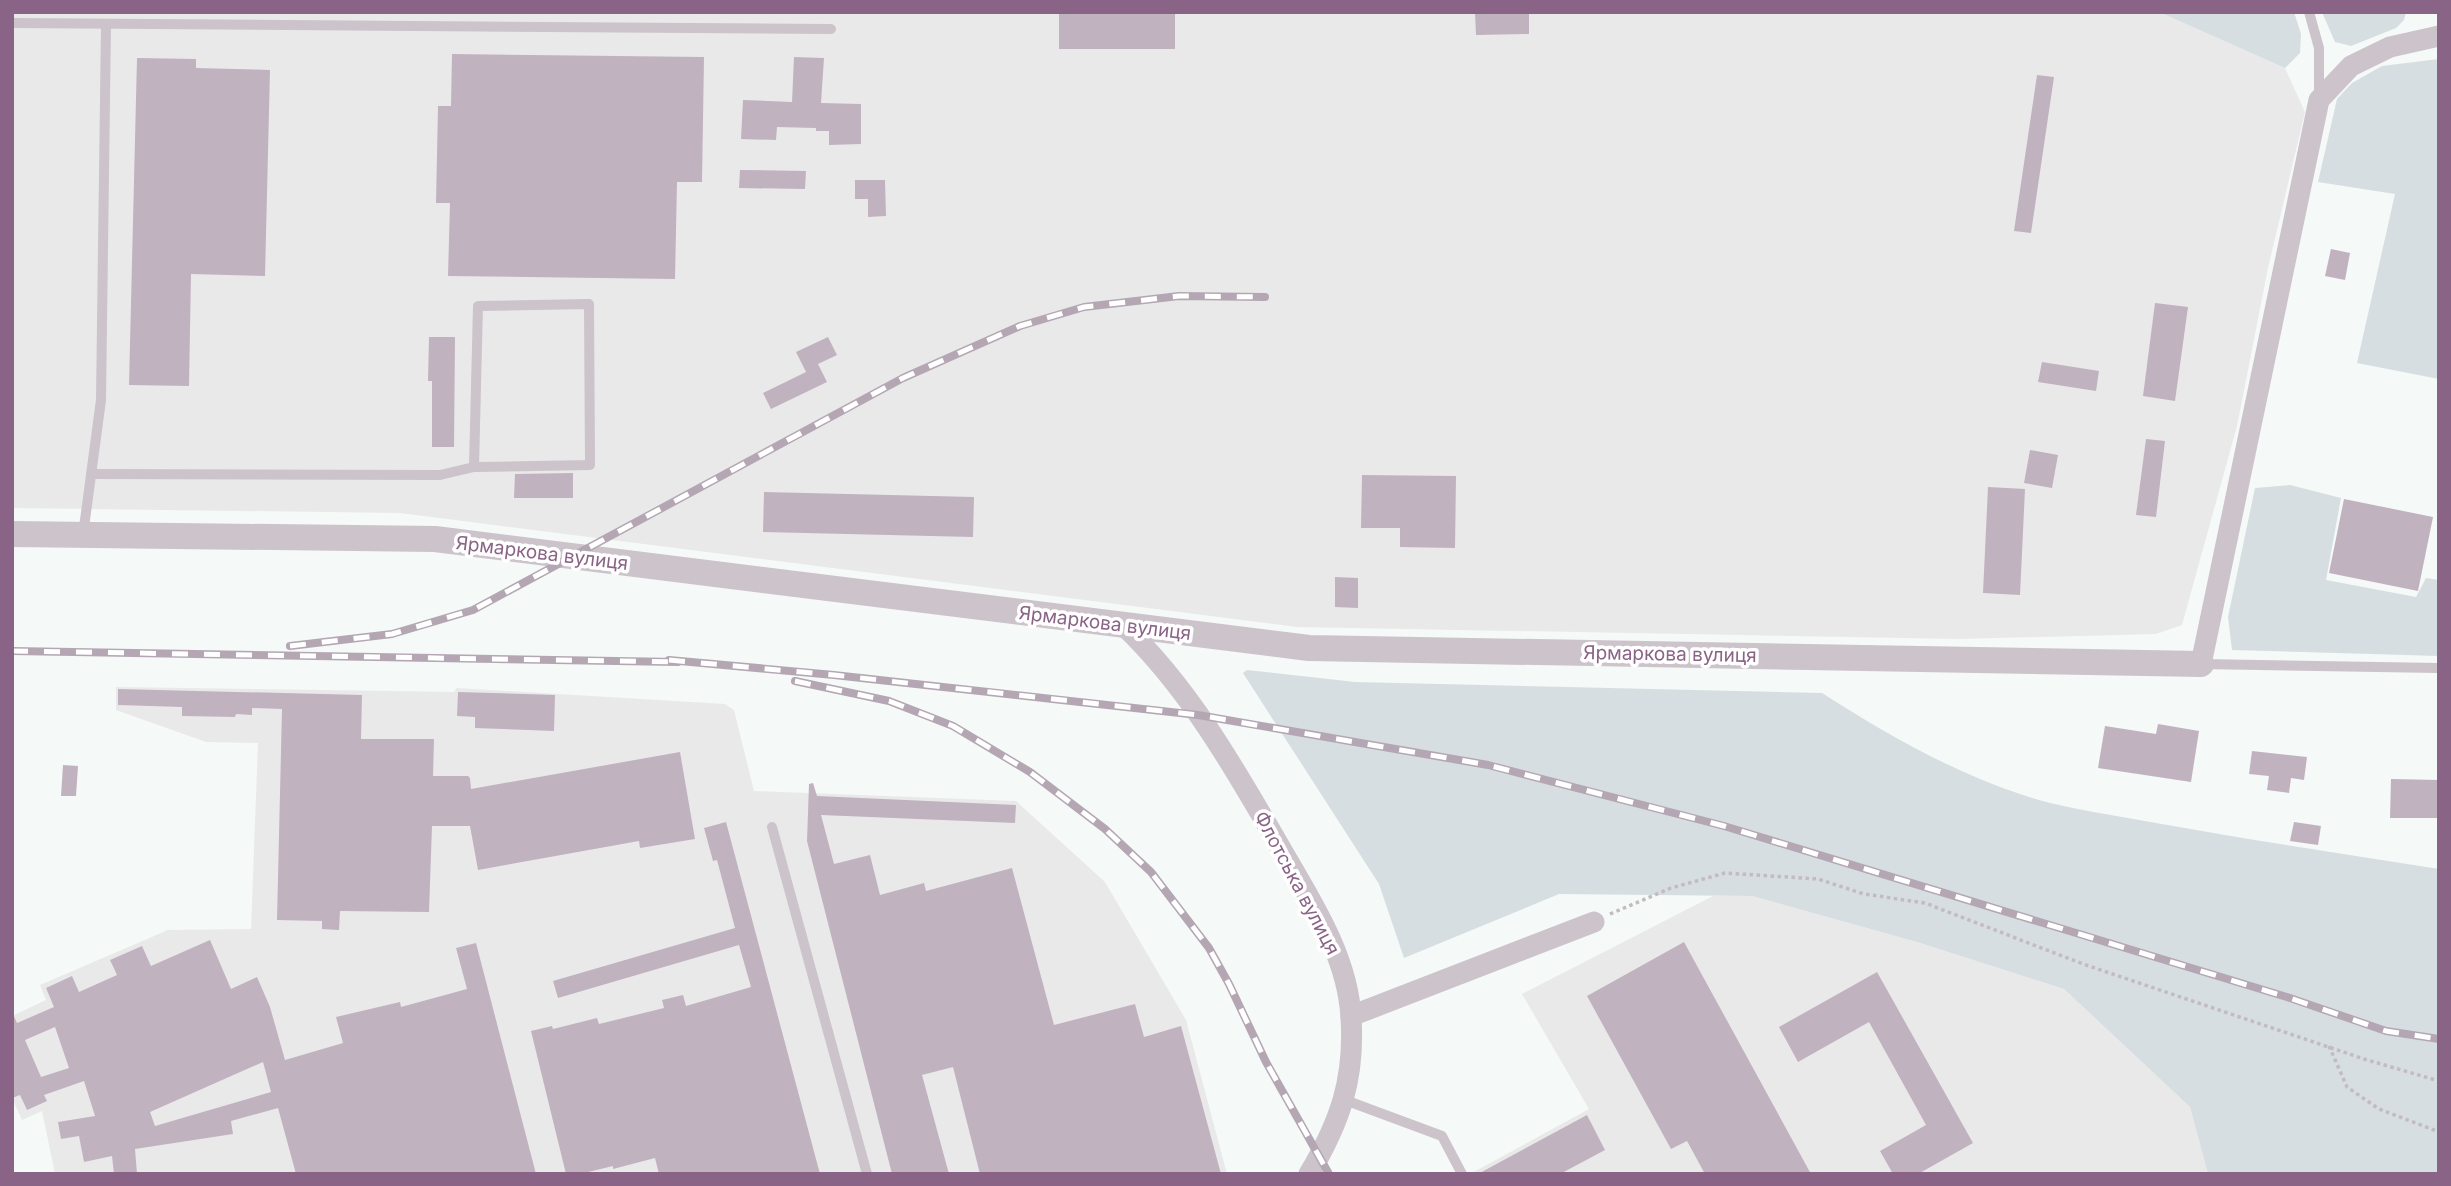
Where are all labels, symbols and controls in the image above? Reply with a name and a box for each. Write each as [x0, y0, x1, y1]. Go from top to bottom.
street label: Ярмаркова вулиця [455, 531, 629, 575]
street label: Ярмаркова вулиця [1018, 601, 1192, 645]
street label: Ярмаркова вулиця [1583, 641, 1757, 667]
street label: Флотська вулиця [1250, 807, 1344, 959]

